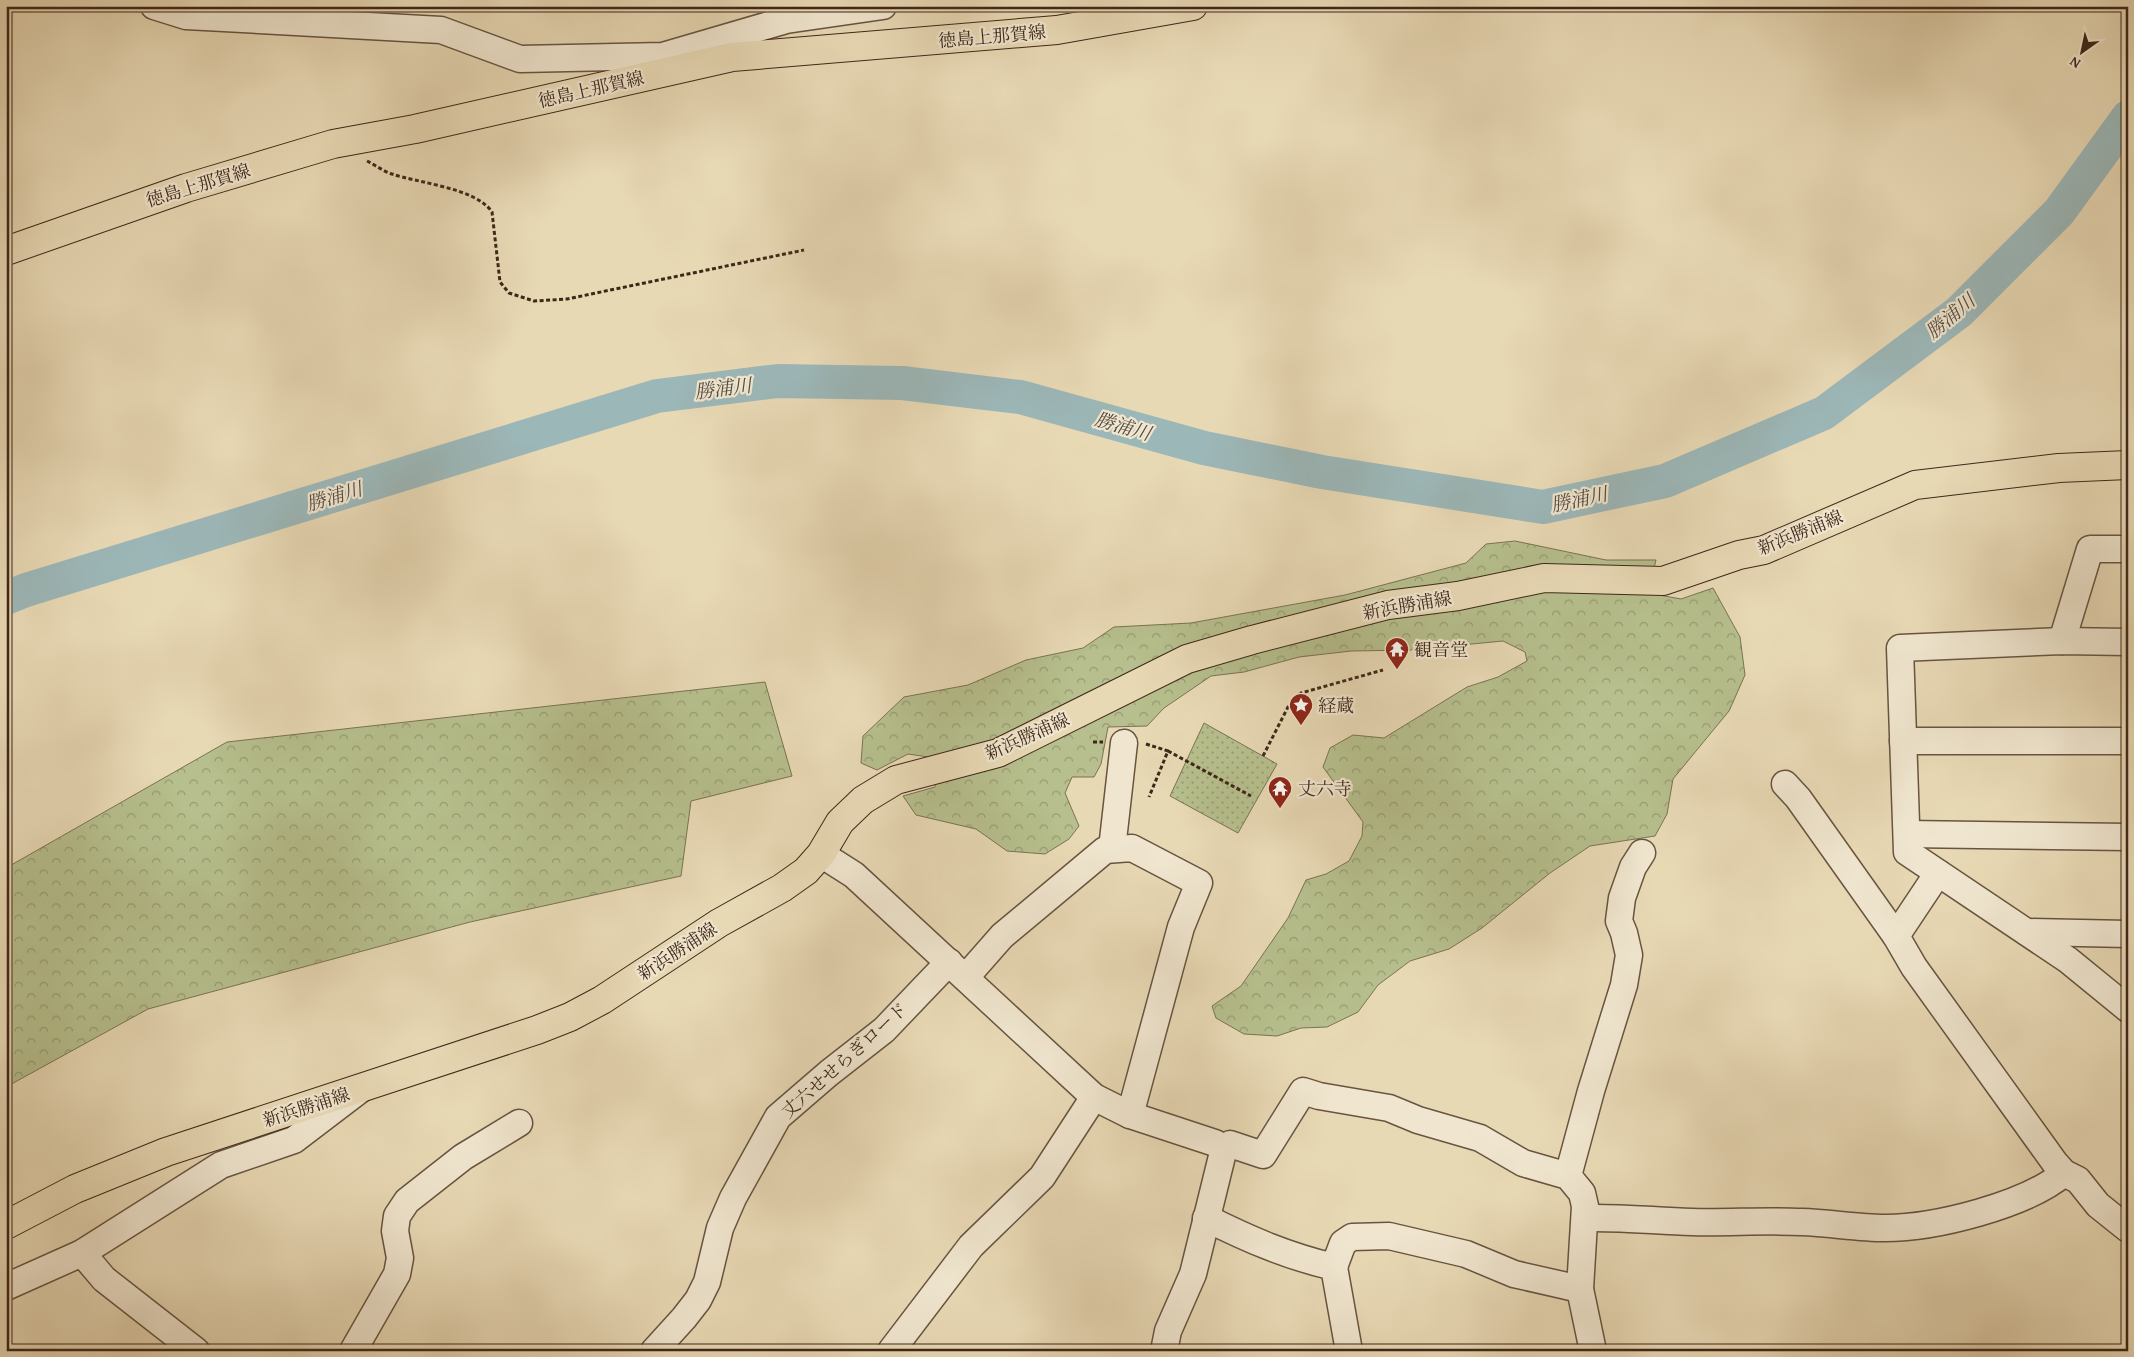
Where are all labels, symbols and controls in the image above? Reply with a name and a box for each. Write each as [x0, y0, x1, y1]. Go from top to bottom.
street label: 徳島上那賀線 [937, 18, 1047, 54]
north arrow [2056, 28, 2106, 78]
text: N [2065, 52, 2084, 74]
street label: 徳島上那賀線 [535, 64, 647, 114]
street label: 徳島上那賀線 [142, 156, 254, 214]
water label: 勝浦川 [1919, 286, 1982, 345]
water label: 勝浦川 [693, 370, 755, 405]
water label: 勝浦川 [1092, 405, 1156, 448]
water label: 勝浦川 [303, 474, 367, 518]
water label: 勝浦川 [1548, 479, 1612, 519]
street label: 新浜勝浦線 [1753, 503, 1847, 561]
street label: 新浜勝浦線 [1360, 584, 1454, 626]
temple icon: 観音堂 [1384, 636, 1410, 670]
place label: 観音堂 [1414, 636, 1468, 663]
place icon: 経蔵 [1288, 692, 1314, 726]
place label: 経蔵 [1318, 692, 1354, 719]
street label: 新浜勝浦線 [980, 705, 1074, 767]
temple icon: 丈六寺 [1267, 775, 1293, 809]
place label: 丈六寺 [1298, 775, 1352, 802]
street label: 新浜勝浦線 [632, 915, 722, 987]
street label: 丈六せせらぎロード [775, 996, 913, 1124]
street label: 新浜勝浦線 [259, 1080, 353, 1134]

